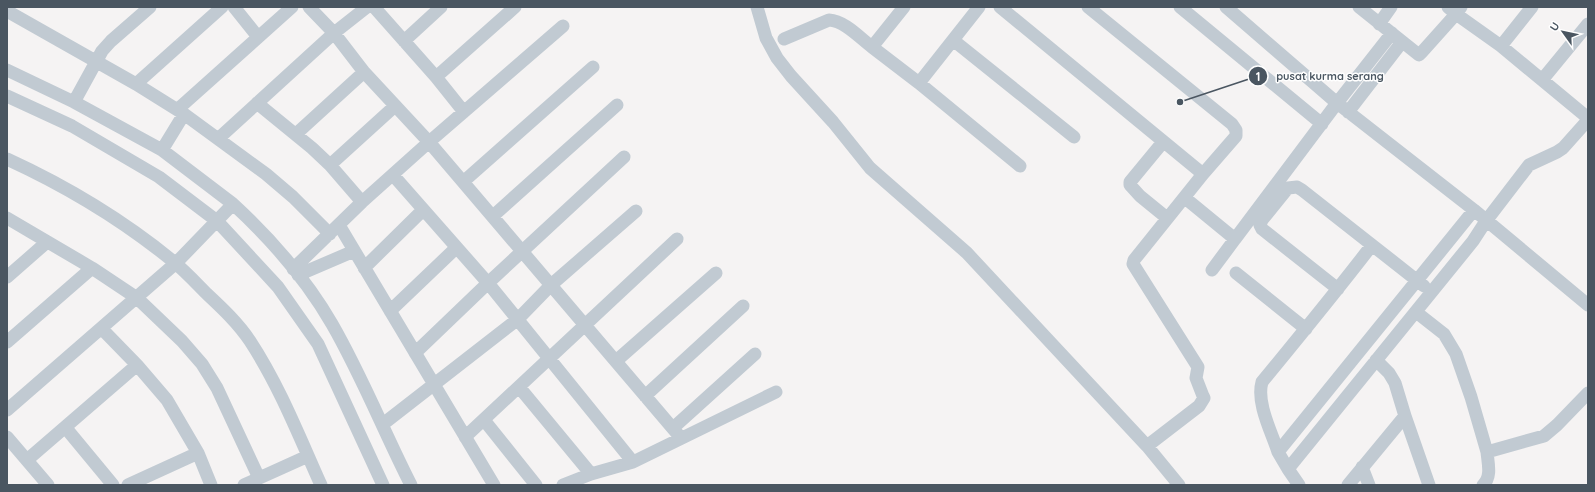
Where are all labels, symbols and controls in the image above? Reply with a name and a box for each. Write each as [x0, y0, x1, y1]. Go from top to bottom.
north arrow [1543, 12, 1583, 52]
text: U [1547, 19, 1563, 34]
callout: pusat kurma serang [1248, 65, 1391, 88]
text: 1 [1256, 69, 1260, 84]
text: pusat kurma serang [1276, 69, 1384, 83]

